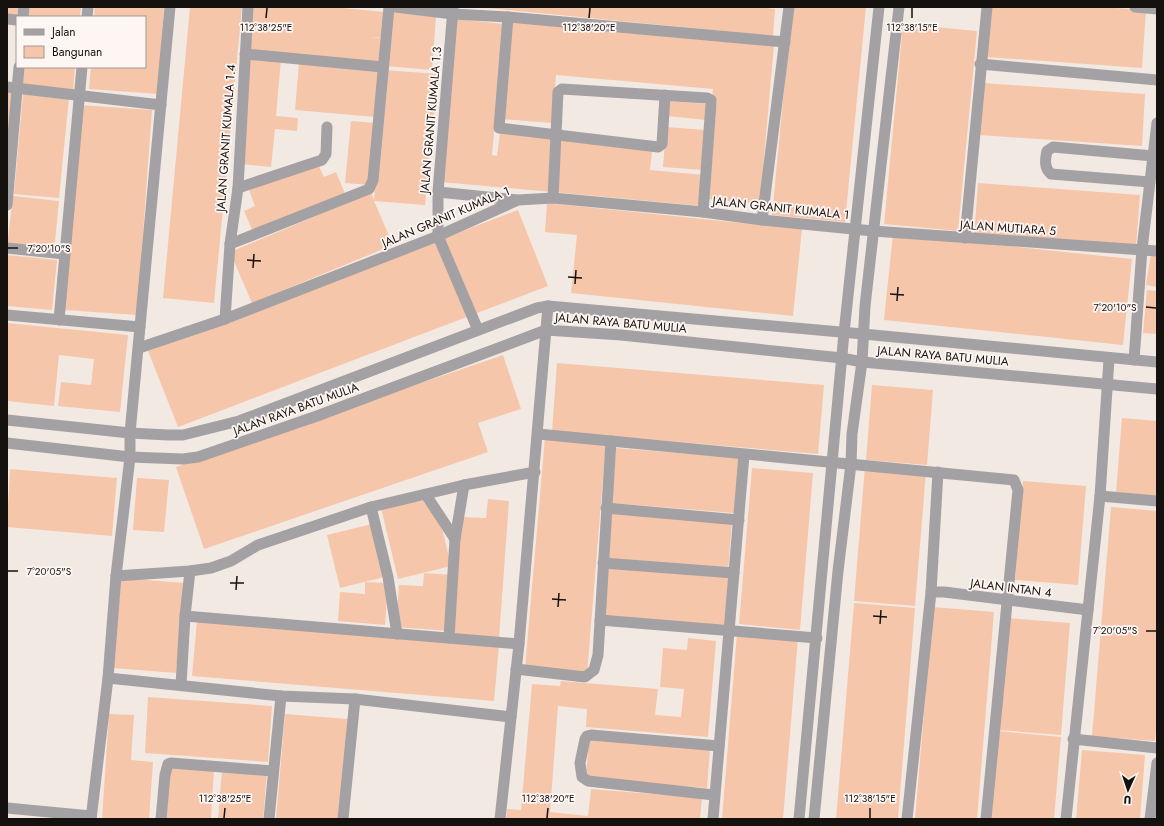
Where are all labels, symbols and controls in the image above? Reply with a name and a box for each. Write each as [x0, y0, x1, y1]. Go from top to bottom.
legend [16, 16, 146, 68]
text: 112°38'25"E [240, 20, 292, 35]
text: 112°38'20"E [562, 20, 616, 35]
text: 112°38'15"E [886, 20, 938, 35]
text: Jalan [50, 23, 75, 41]
text: Bangunan [52, 43, 102, 61]
street label: JALAN GRANIT KUMALA 1.3 [415, 45, 446, 196]
street label: JALAN GRANIT KUMALA 1.4 [212, 64, 240, 214]
street label: JALAN GRANIT KUMALA 1 [377, 182, 513, 253]
street label: JALAN GRANIT KUMALA 1 [710, 192, 850, 224]
street label: JALAN MUTIARA 5 [957, 216, 1057, 240]
text: 7°20'10"S [27, 241, 71, 256]
text: 7°20'10"S [1093, 300, 1137, 315]
street label: JALAN RAYA BATU MULIA [552, 308, 688, 338]
street label: JALAN RAYA BATU MULIA [874, 341, 1010, 371]
street label: JALAN RAYA BATU MULIA [229, 378, 361, 441]
text: 7°20'05"S [27, 564, 72, 579]
street label: JALAN INTAN 4 [967, 574, 1053, 602]
text: 7°20'05"S [1093, 623, 1138, 638]
north arrow [1108, 770, 1148, 810]
text: 112°38'25"E [199, 791, 251, 806]
text: 112°38'20"E [521, 791, 575, 806]
text: 112°38'15"E [844, 791, 896, 806]
text: U [1123, 792, 1132, 808]

